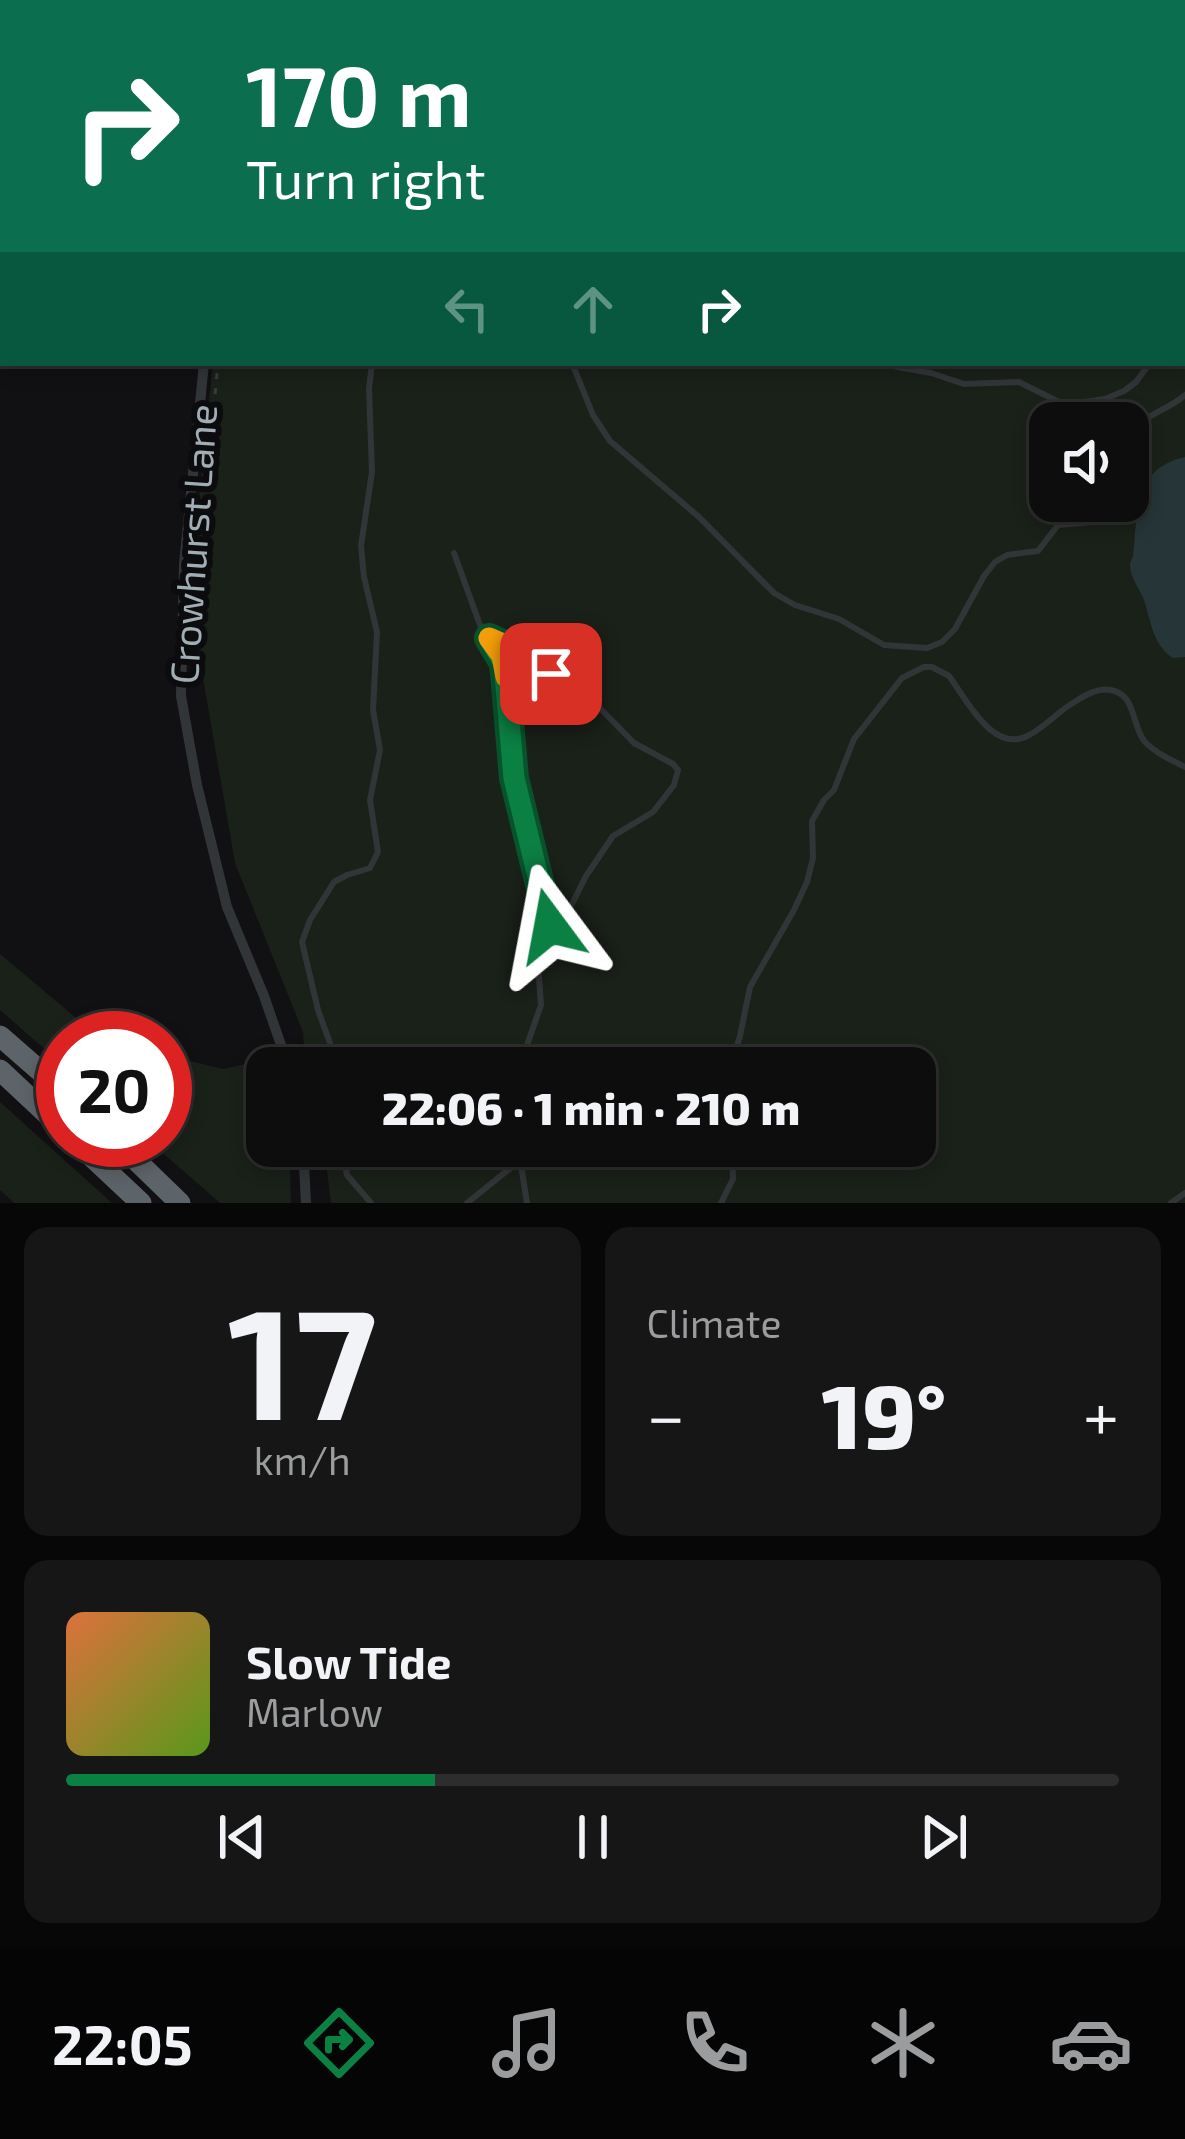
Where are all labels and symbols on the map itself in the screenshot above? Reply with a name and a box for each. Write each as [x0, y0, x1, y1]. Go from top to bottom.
street label: Crowhurst Lane [159, 402, 225, 686]
pin [500, 623, 602, 725]
position arrow [487, 863, 613, 989]
speed limit sign: 20 [36, 1011, 192, 1167]

